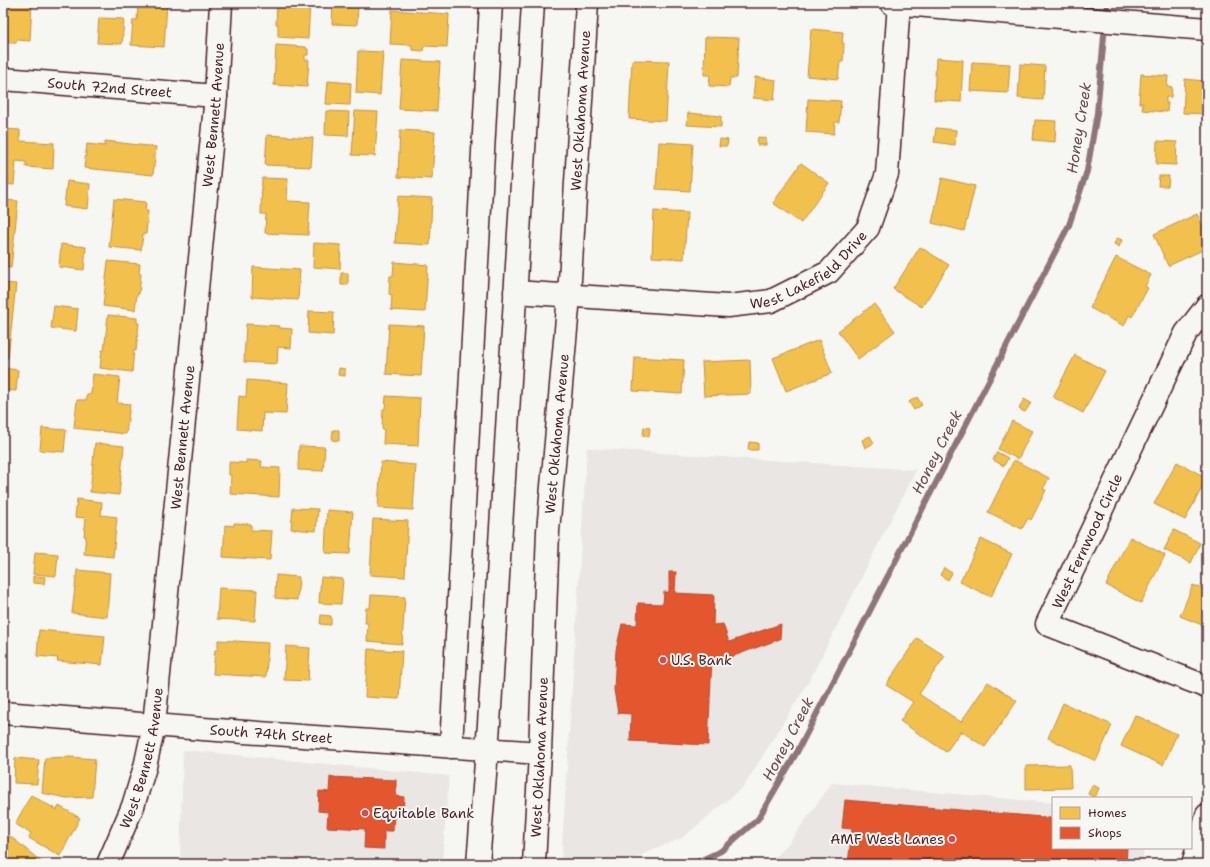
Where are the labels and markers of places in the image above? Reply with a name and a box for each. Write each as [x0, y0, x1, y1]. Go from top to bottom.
place label: U.S. Bank [671, 651, 732, 669]
marker: U.S. Bank [658, 655, 668, 665]
place label: Equitable Bank [373, 804, 474, 822]
marker: Equitable Bank [360, 808, 370, 818]
place label: AMF West Lanes [830, 830, 944, 848]
marker: AMF West Lanes [947, 834, 957, 844]

